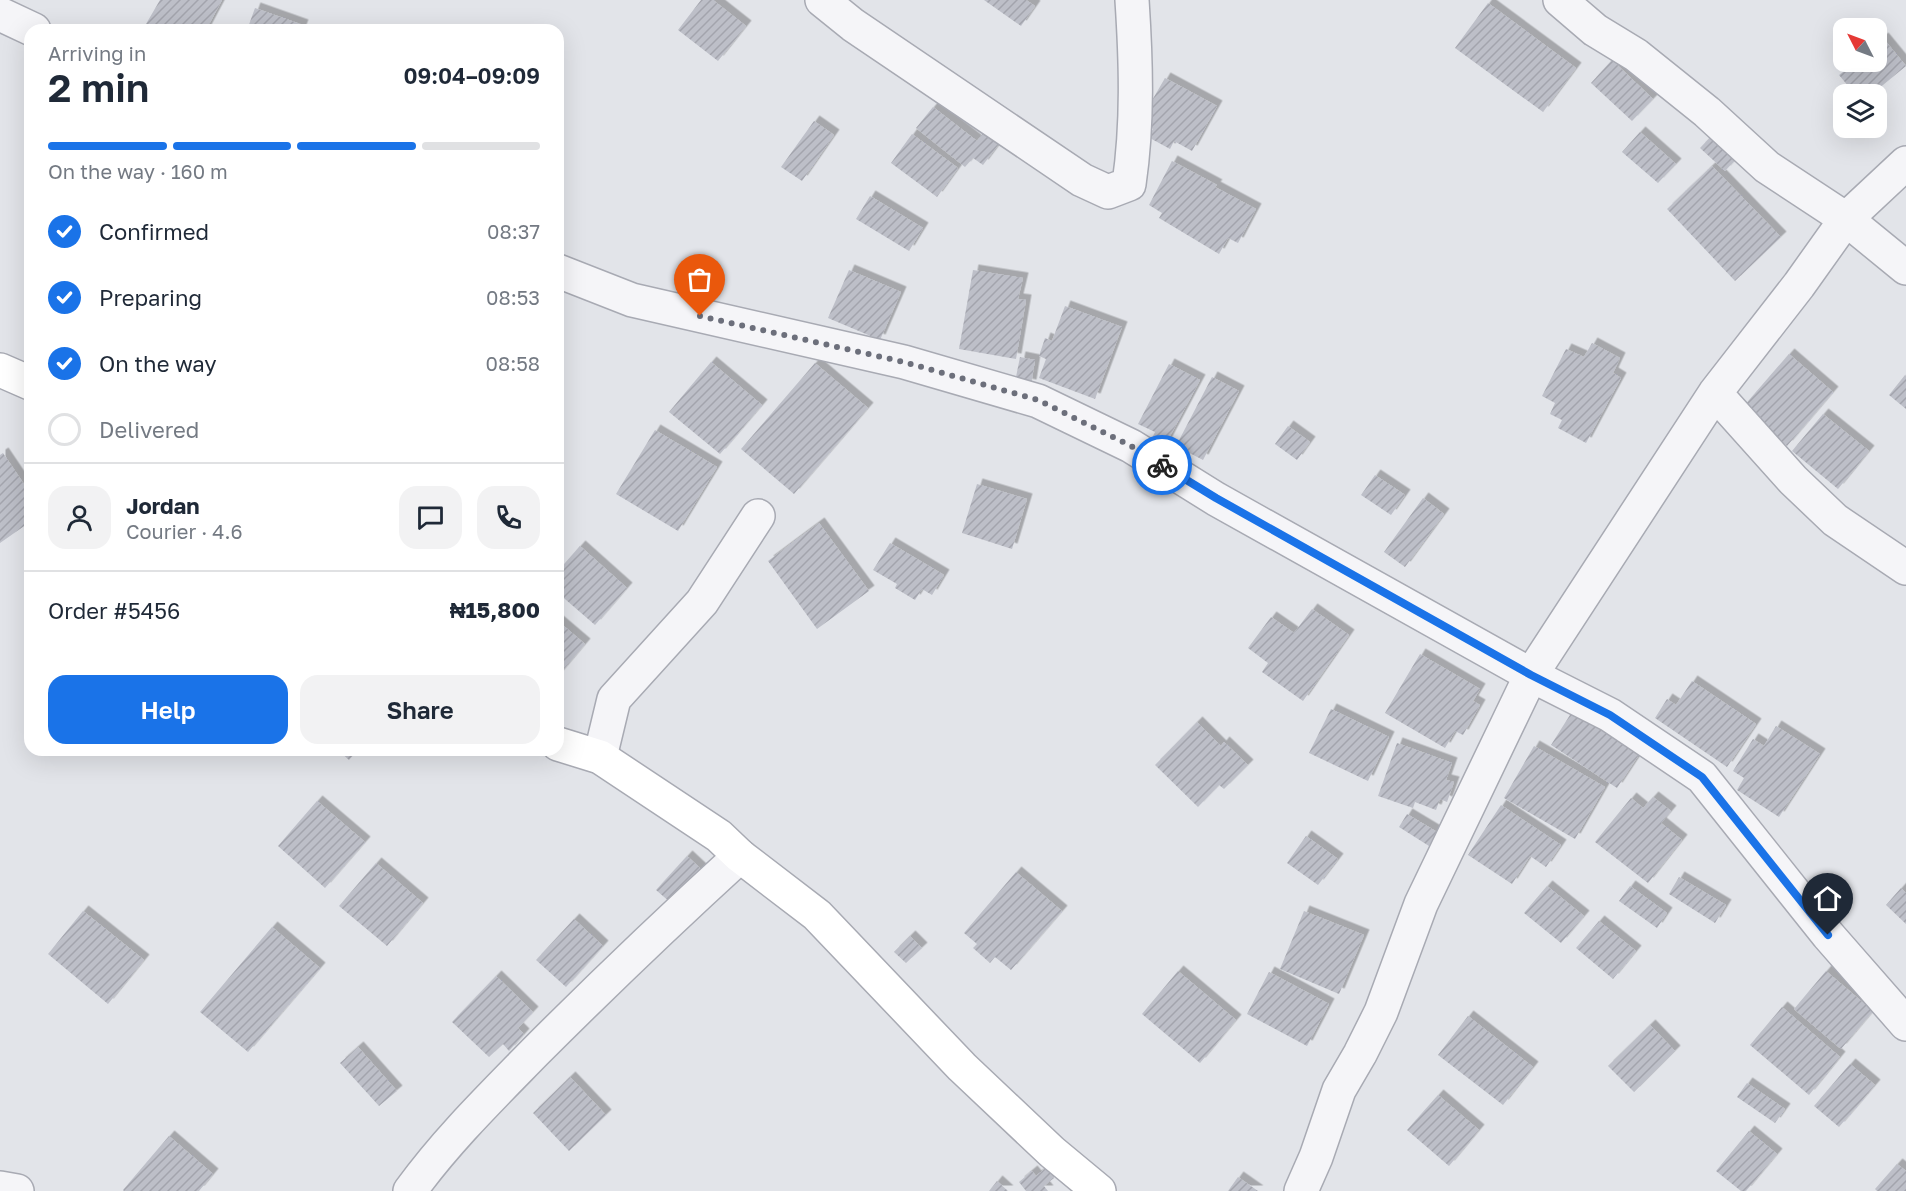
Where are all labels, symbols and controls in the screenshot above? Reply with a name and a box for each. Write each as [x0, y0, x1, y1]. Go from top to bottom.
north arrow [1833, 18, 1887, 72]
map controls [1833, 18, 1887, 138]
text: Arriving in [48, 41, 146, 65]
text: 09:04–09:09 [403, 62, 540, 89]
text: 2 min [48, 64, 149, 111]
button: layers [1833, 84, 1887, 138]
text: On the way · 160 m [48, 159, 228, 183]
icon: check [48, 215, 81, 248]
text: Confirmed [99, 218, 209, 245]
text: 08:37 [487, 219, 540, 243]
pin [674, 254, 725, 316]
icon: bag [683, 263, 716, 296]
icon: check [48, 281, 81, 314]
text: Preparing [99, 284, 202, 311]
text: 08:53 [486, 285, 540, 309]
icon: check [48, 347, 81, 380]
text: On the way [99, 350, 217, 377]
text: 08:58 [486, 351, 540, 375]
text: Delivered [99, 416, 199, 443]
courier [1132, 435, 1192, 495]
icon: bike [1146, 449, 1179, 482]
button: person [48, 486, 111, 549]
button: chat [399, 486, 462, 549]
button: phone [477, 486, 540, 549]
text: Jordan [126, 492, 200, 519]
text: Courier · 4.6 [126, 519, 243, 543]
text: ₦15,800 [450, 596, 540, 623]
text: Order #5456 [48, 597, 180, 624]
button: Help [48, 675, 288, 744]
button: Share [300, 675, 540, 744]
pin [1802, 873, 1853, 935]
icon: home [1811, 882, 1844, 915]

